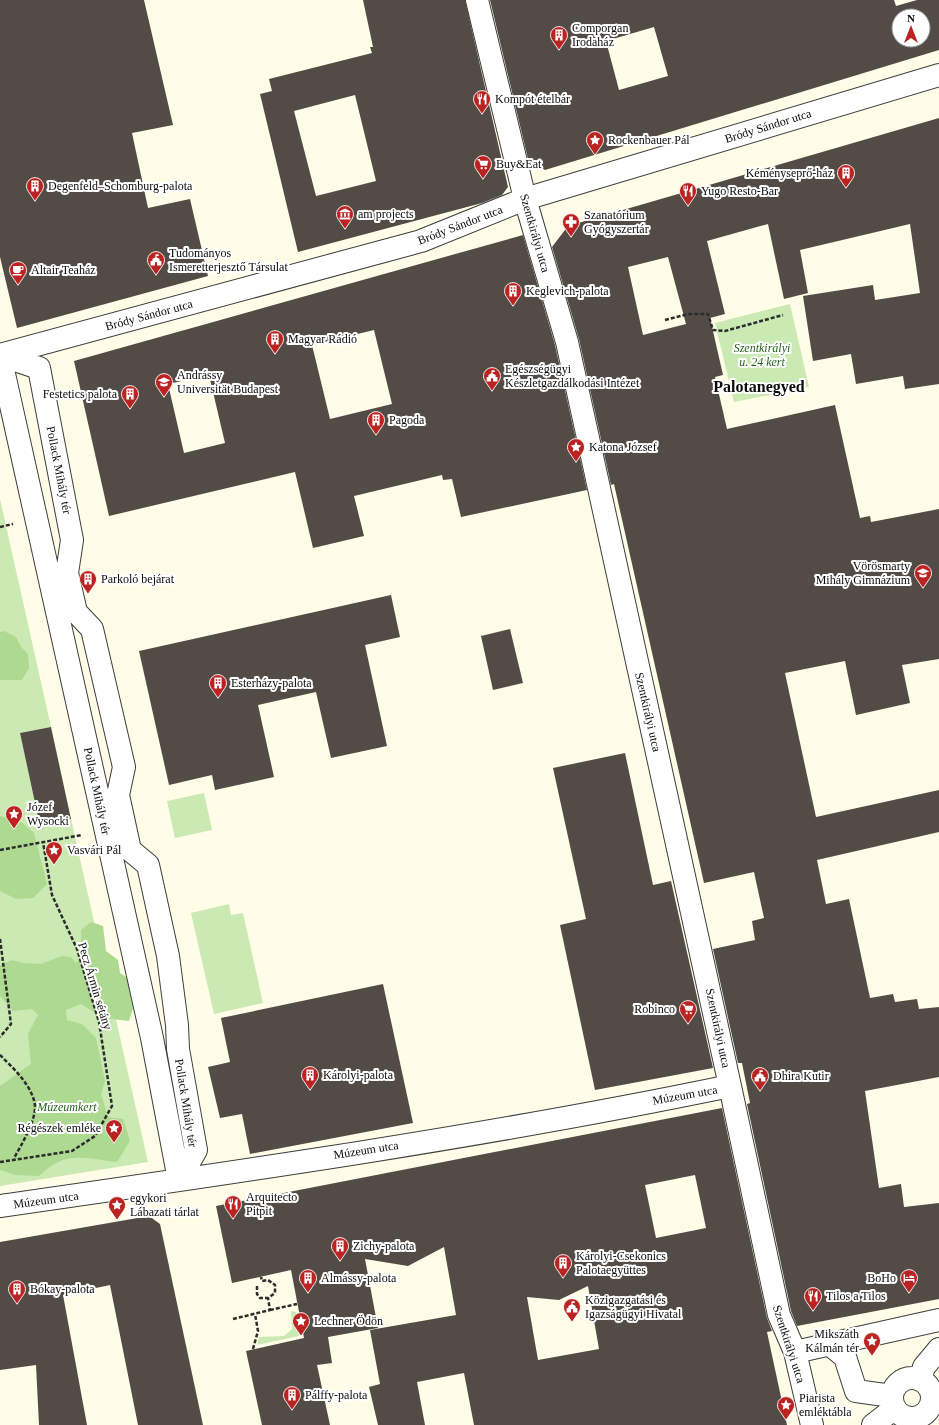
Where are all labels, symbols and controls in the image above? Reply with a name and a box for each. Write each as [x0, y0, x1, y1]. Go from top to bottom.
north arrow [891, 8, 931, 48]
text: N [907, 12, 915, 24]
place label: Comporgan Irodaház [572, 21, 628, 49]
building icon: Comporgan Irodaház [549, 25, 569, 50]
restaurant icon: Kompót ételbár [472, 89, 492, 114]
place label: Kompót ételbár [495, 92, 570, 106]
street label: Bródy Sándor utca [723, 106, 814, 146]
place icon: Rockenbauer Pál [585, 130, 605, 155]
place label: Rockenbauer Pál [608, 133, 690, 147]
supermarket icon: Buy&Eat [473, 154, 493, 179]
place label: Buy&Eat [496, 157, 542, 171]
building icon: Kéményseprő-ház [836, 163, 856, 188]
place label: Kéményseprő-ház [746, 166, 833, 180]
building icon: Degenfeld–Schomburg-palota [25, 176, 45, 201]
place label: Degenfeld–Schomburg-palota [48, 179, 193, 193]
restaurant icon: Yugo Resto-Bar [678, 181, 698, 206]
place label: Yugo Resto-Bar [701, 184, 778, 198]
street label: Szentkirályi utca [517, 192, 553, 274]
street label: Bródy Sándor utca [415, 202, 505, 248]
museum icon: am projects [335, 204, 355, 229]
place label: am projects [358, 207, 414, 221]
place label: Szanatórium Gyógyszertár [584, 208, 649, 236]
pharmacy icon: Szanatórium Gyógyszertár [561, 212, 581, 237]
place label: Tudományos Ismeretterjesztő Társulat [169, 246, 288, 274]
public building icon: Tudományos Ismeretterjesztő Társulat [146, 250, 166, 275]
cafe icon: Altair Teaház [8, 260, 28, 285]
place label: Altair Teaház [31, 263, 96, 277]
building icon: Keglevich-palota [503, 281, 523, 306]
place label: Keglevich-palota [526, 284, 609, 298]
street label: Bródy Sándor utca [104, 296, 195, 333]
building icon: Magyar Rádió [265, 329, 285, 354]
place label: Magyar Rádió [288, 332, 357, 346]
park label: Szentkirályi u. 24 kert [734, 341, 790, 369]
place label: Egészségügyi Készletgazdálkodási Intézet [505, 362, 640, 390]
public building icon: Egészségügyi Készletgazdálkodási Intézet [482, 366, 502, 391]
place label: Andrássy Universität Budapest [177, 368, 279, 396]
school or university icon: Andrássy Universität Budapest [154, 372, 174, 397]
district label: Palotanegyed [713, 378, 805, 396]
building icon: Festetics palota [120, 384, 140, 409]
place label: Festetics palota [43, 387, 118, 401]
building icon: Pagoda [366, 410, 386, 435]
place label: Pagoda [389, 413, 425, 427]
street label: Pollack Mihály tér [44, 425, 74, 515]
place icon: Katona József [566, 437, 586, 462]
place label: Katona József [589, 440, 657, 454]
place label: Vörösmarty Mihály Gimnázium [816, 559, 911, 587]
school or university icon: Vörösmarty Mihály Gimnázium [913, 563, 933, 588]
building icon: Parkoló bejárat [78, 569, 98, 594]
place label: Parkoló bejárat [101, 572, 175, 586]
street label: Szentkirályi utca [632, 671, 664, 754]
building icon: Esterházy-palota [208, 673, 228, 698]
place label: Esterházy-palota [231, 676, 312, 690]
street label: Pollack Mihály tér [81, 746, 113, 836]
place label: Józef Wysocki [27, 800, 70, 828]
place icon: Józef Wysocki [4, 804, 24, 829]
place icon: Vasvári Pál [44, 840, 64, 865]
place label: Vasvári Pál [67, 843, 122, 857]
street label: Pecz Ármin sétány [75, 941, 115, 1031]
street label: Szentkirályi utca [703, 987, 733, 1070]
supermarket icon: Robinco [678, 999, 698, 1024]
place label: Robinco [634, 1002, 675, 1016]
street label: Pollack Mihály tér [172, 1058, 200, 1148]
building icon: Károlyi-palota [300, 1065, 320, 1090]
public building icon: Dhira Kutir [750, 1066, 770, 1091]
place label: Károlyi-palota [323, 1068, 394, 1082]
place label: Dhira Kutir [773, 1069, 829, 1083]
street label: Múzeum utca [651, 1082, 719, 1108]
park label: Múzeumkert [36, 1100, 97, 1114]
place icon: Régészek emléke [104, 1118, 124, 1143]
place label: Régészek emléke [17, 1121, 101, 1135]
street label: Múzeum utca [332, 1138, 400, 1162]
street label: Múzeum utca [13, 1188, 80, 1212]
place label: Arquitecto Pitpit [246, 1190, 297, 1218]
place label: egykori Lábazati tárlat [130, 1191, 200, 1219]
restaurant icon: Arquitecto Pitpit [223, 1194, 243, 1219]
place icon: egykori Lábazati tárlat [107, 1195, 127, 1220]
building icon: Zichy-palota [330, 1236, 350, 1261]
place label: Zichy-palota [353, 1239, 415, 1253]
place label: Károlyi-Csekonics Palotaegyüttes [576, 1249, 666, 1277]
building icon: Károlyi-Csekonics Palotaegyüttes [553, 1253, 573, 1278]
building icon: Almássy-palota [298, 1268, 318, 1293]
hotel icon: BoHo [899, 1268, 919, 1293]
place label: Almássy-palota [321, 1271, 397, 1285]
place label: BoHo [867, 1271, 896, 1285]
building icon: Bókay-palota [7, 1279, 27, 1304]
place label: Bókay-palota [30, 1282, 95, 1296]
restaurant icon: Tilos a Tilos [803, 1286, 823, 1311]
place label: Tilos a Tilos [826, 1289, 886, 1303]
place label: Közigazgatási és Igazságügyi Hivatal [585, 1293, 682, 1321]
public building icon: Közigazgatási és Igazságügyi Hivatal [562, 1297, 582, 1322]
street label: Szentkirályi utca [770, 1303, 808, 1385]
place icon: Lechner Ödön [291, 1311, 311, 1336]
place label: Lechner Ödön [314, 1314, 383, 1328]
place label: Mikszáth Kálmán tér [805, 1327, 859, 1355]
place icon: Mikszáth Kálmán tér [862, 1331, 882, 1356]
building icon: Pálffy-palota [282, 1385, 302, 1410]
place label: Pálffy-palota [305, 1388, 368, 1402]
place label: Piarista emléktábla [799, 1391, 852, 1419]
place icon: Piarista emléktábla [776, 1395, 796, 1420]

